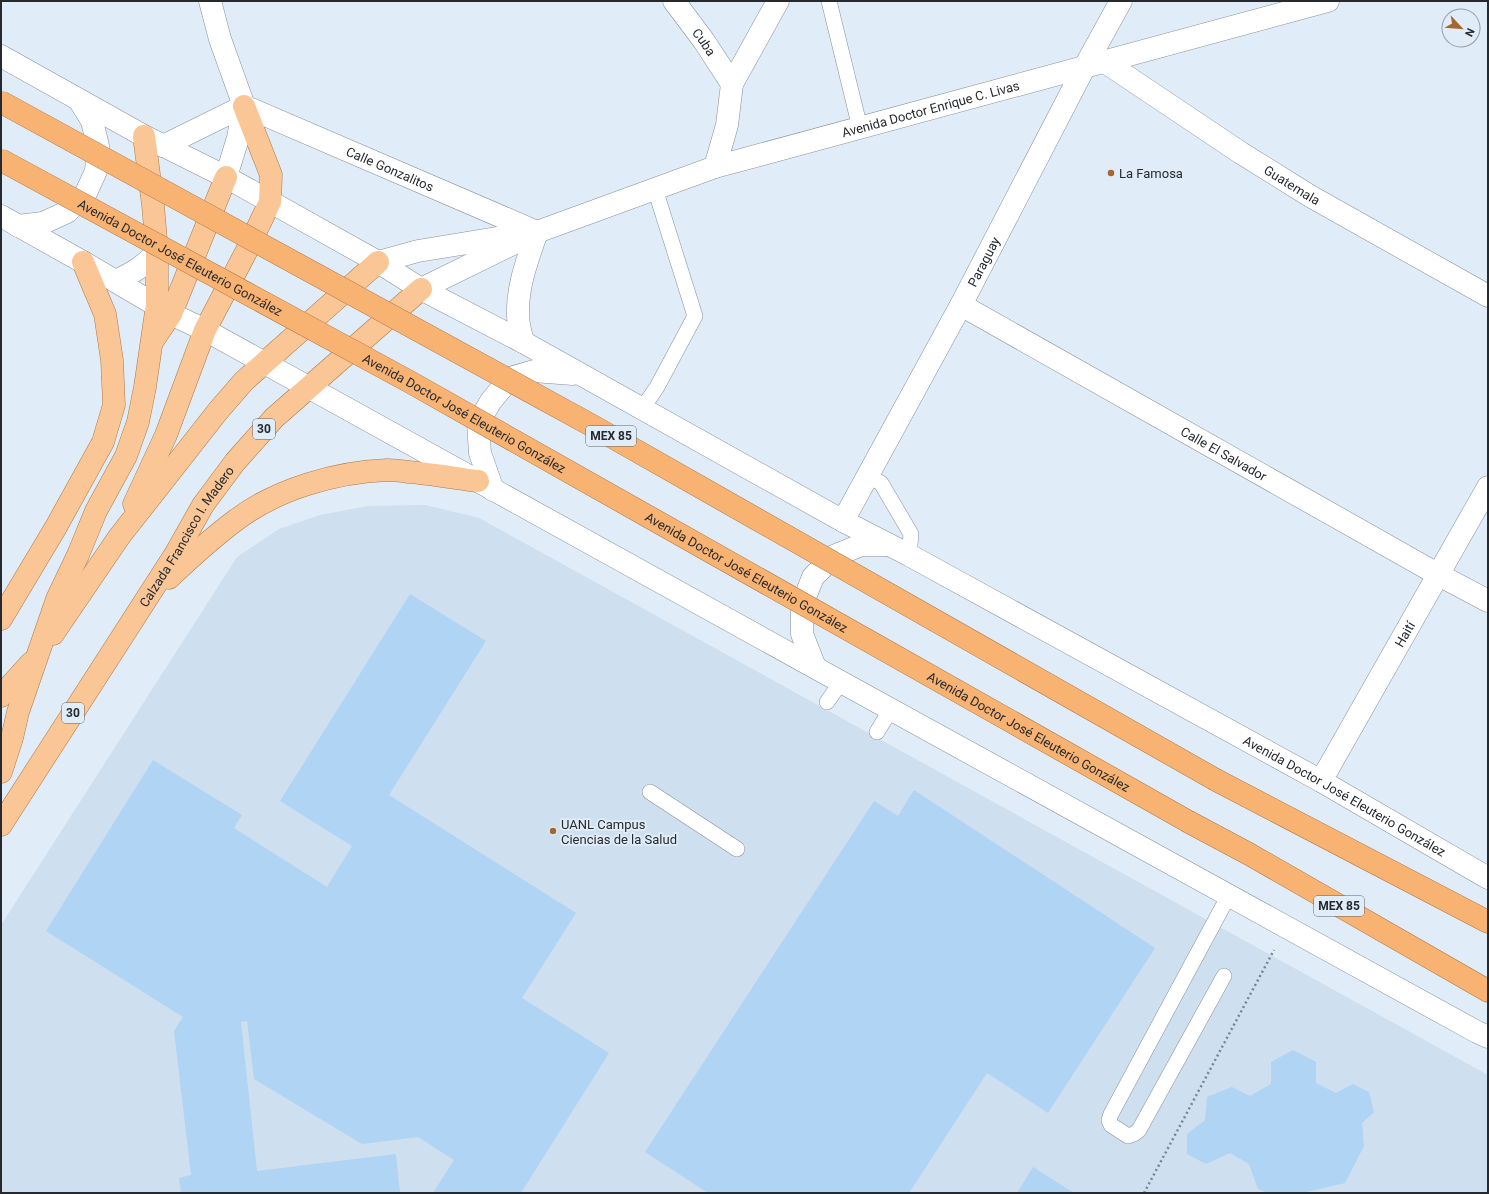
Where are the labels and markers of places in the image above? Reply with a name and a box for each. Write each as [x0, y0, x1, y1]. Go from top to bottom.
place label: La Famosa [1119, 166, 1183, 181]
marker: La Famosa [1106, 168, 1116, 178]
place label: UANL Campus Ciencias de la Salud [561, 817, 677, 847]
marker: UANL Campus Ciencias de la Salud [548, 826, 558, 836]

